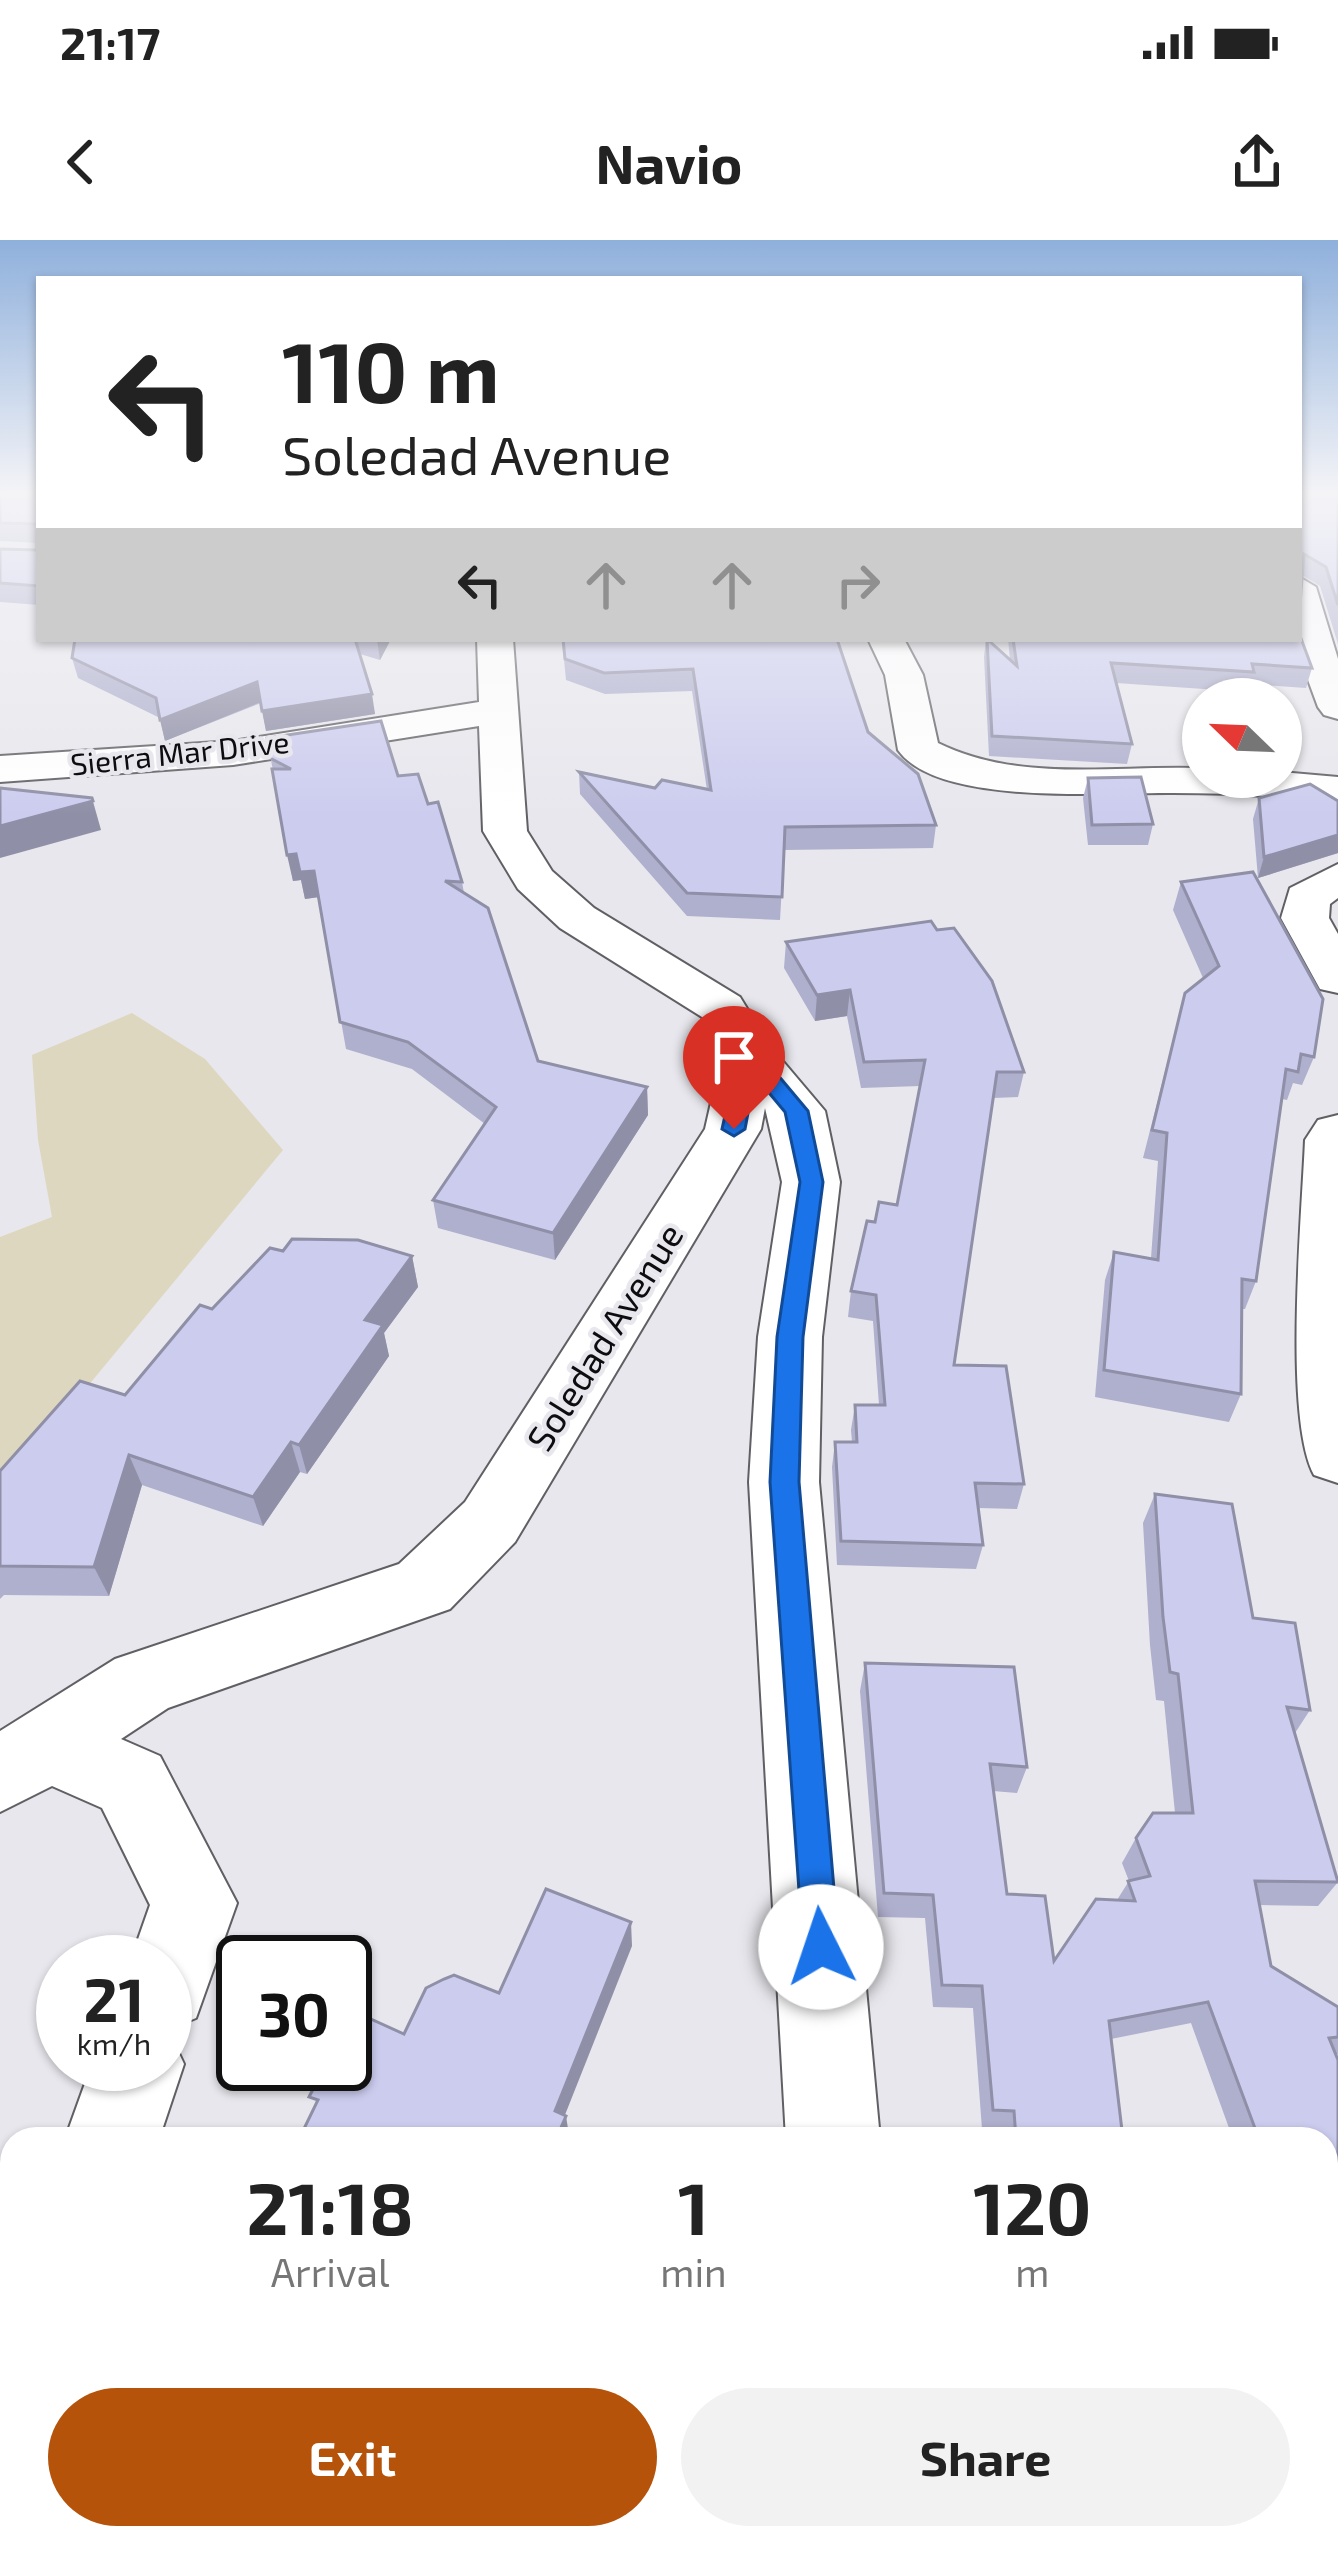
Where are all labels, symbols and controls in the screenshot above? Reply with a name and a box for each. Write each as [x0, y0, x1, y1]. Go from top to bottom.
text: 21:17 [60, 15, 160, 69]
icon: back [48, 129, 114, 195]
icon: share [1224, 129, 1290, 195]
text: Navio [596, 130, 742, 195]
text: 110 m [282, 319, 500, 420]
icon: left [84, 324, 240, 480]
text: Soledad Avenue [282, 421, 671, 486]
icon: left [447, 552, 513, 618]
icon: ahead [573, 552, 639, 618]
icon: ahead [699, 552, 765, 618]
icon: right [825, 552, 891, 618]
north arrow [1182, 678, 1302, 798]
map controls [1182, 678, 1302, 798]
street label: Sierra Mar Drive [69, 723, 291, 781]
pin [683, 1006, 785, 1129]
icon: arrive [701, 1024, 767, 1090]
street label: Soledad Avenue [517, 1215, 691, 1458]
position arrow [758, 1884, 884, 2010]
speed limit sign: 30 [216, 1935, 372, 2091]
text: 21 [84, 1962, 144, 2034]
text: km/h [77, 2025, 151, 2061]
text: 21:18 [246, 2163, 414, 2249]
text: 1 [678, 2163, 709, 2249]
text: 120 [973, 2163, 1092, 2249]
text: Arrival [271, 2248, 389, 2295]
text: min [660, 2248, 727, 2295]
text: m [1015, 2248, 1049, 2295]
button: Exit [48, 2388, 657, 2526]
button: Share [681, 2388, 1290, 2526]

